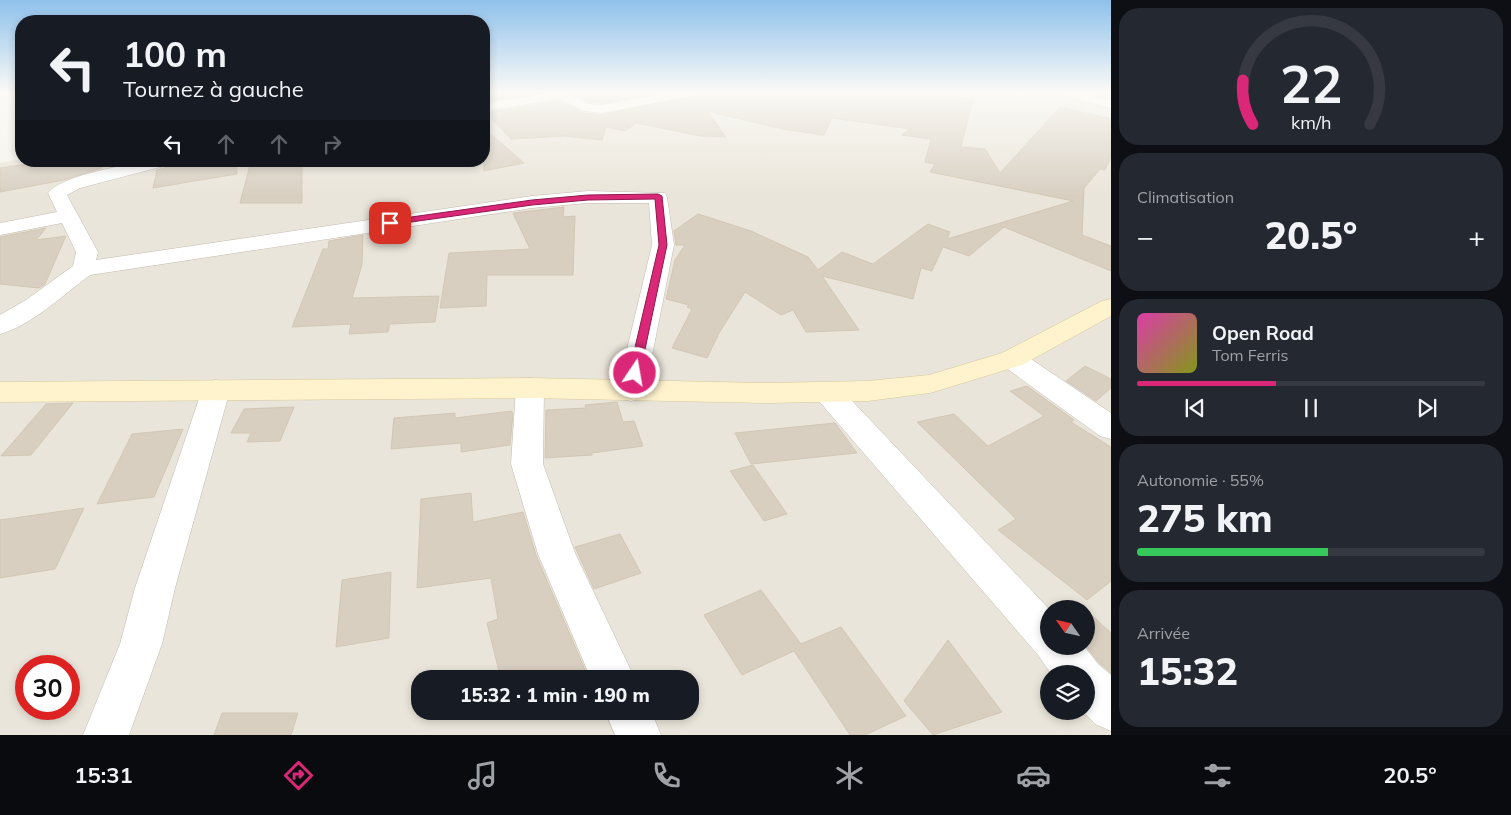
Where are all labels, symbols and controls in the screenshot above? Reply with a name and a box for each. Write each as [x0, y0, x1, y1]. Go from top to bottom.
text: 100 m [123, 32, 227, 76]
icon: left [40, 35, 105, 100]
text: 22 [1280, 51, 1342, 116]
text: Tournez à gauche [123, 75, 304, 103]
text: km/h [1291, 111, 1331, 133]
icon: left [159, 130, 187, 158]
icon: ahead [212, 130, 240, 158]
icon: ahead [265, 130, 293, 158]
icon: right [318, 130, 346, 158]
text: Climatisation [1137, 187, 1234, 207]
pin [369, 202, 411, 244]
icon: arrive [376, 209, 404, 237]
text: 20.5° [1265, 211, 1357, 259]
text: − [1137, 219, 1154, 254]
text: + [1468, 219, 1485, 254]
text: Open Road [1212, 321, 1314, 345]
text: Tom Ferris [1212, 345, 1289, 365]
position arrow [608, 346, 660, 398]
icon: previous [1181, 394, 1209, 422]
icon: pause [1297, 394, 1325, 422]
icon: next [1413, 394, 1441, 422]
text: Autonomie · 55% [1137, 470, 1264, 490]
text: 275 km [1137, 494, 1273, 542]
north arrow [1040, 600, 1095, 655]
map controls [1040, 600, 1095, 720]
text: Arrivée [1137, 623, 1190, 643]
text: 15:32 [1137, 647, 1238, 695]
speed limit sign: 30 [15, 655, 80, 720]
button: layers [1040, 665, 1095, 720]
text: 15:32 · 1 min · 190 m [460, 683, 650, 707]
icon: directions [281, 758, 316, 793]
icon: music [465, 758, 500, 793]
icon: phone [649, 758, 684, 793]
icon: climate [832, 758, 867, 793]
icon: car [1016, 758, 1051, 793]
icon: filters [1200, 758, 1235, 793]
text: 15:31 [74, 761, 133, 789]
text: 20.5° [1383, 761, 1437, 789]

